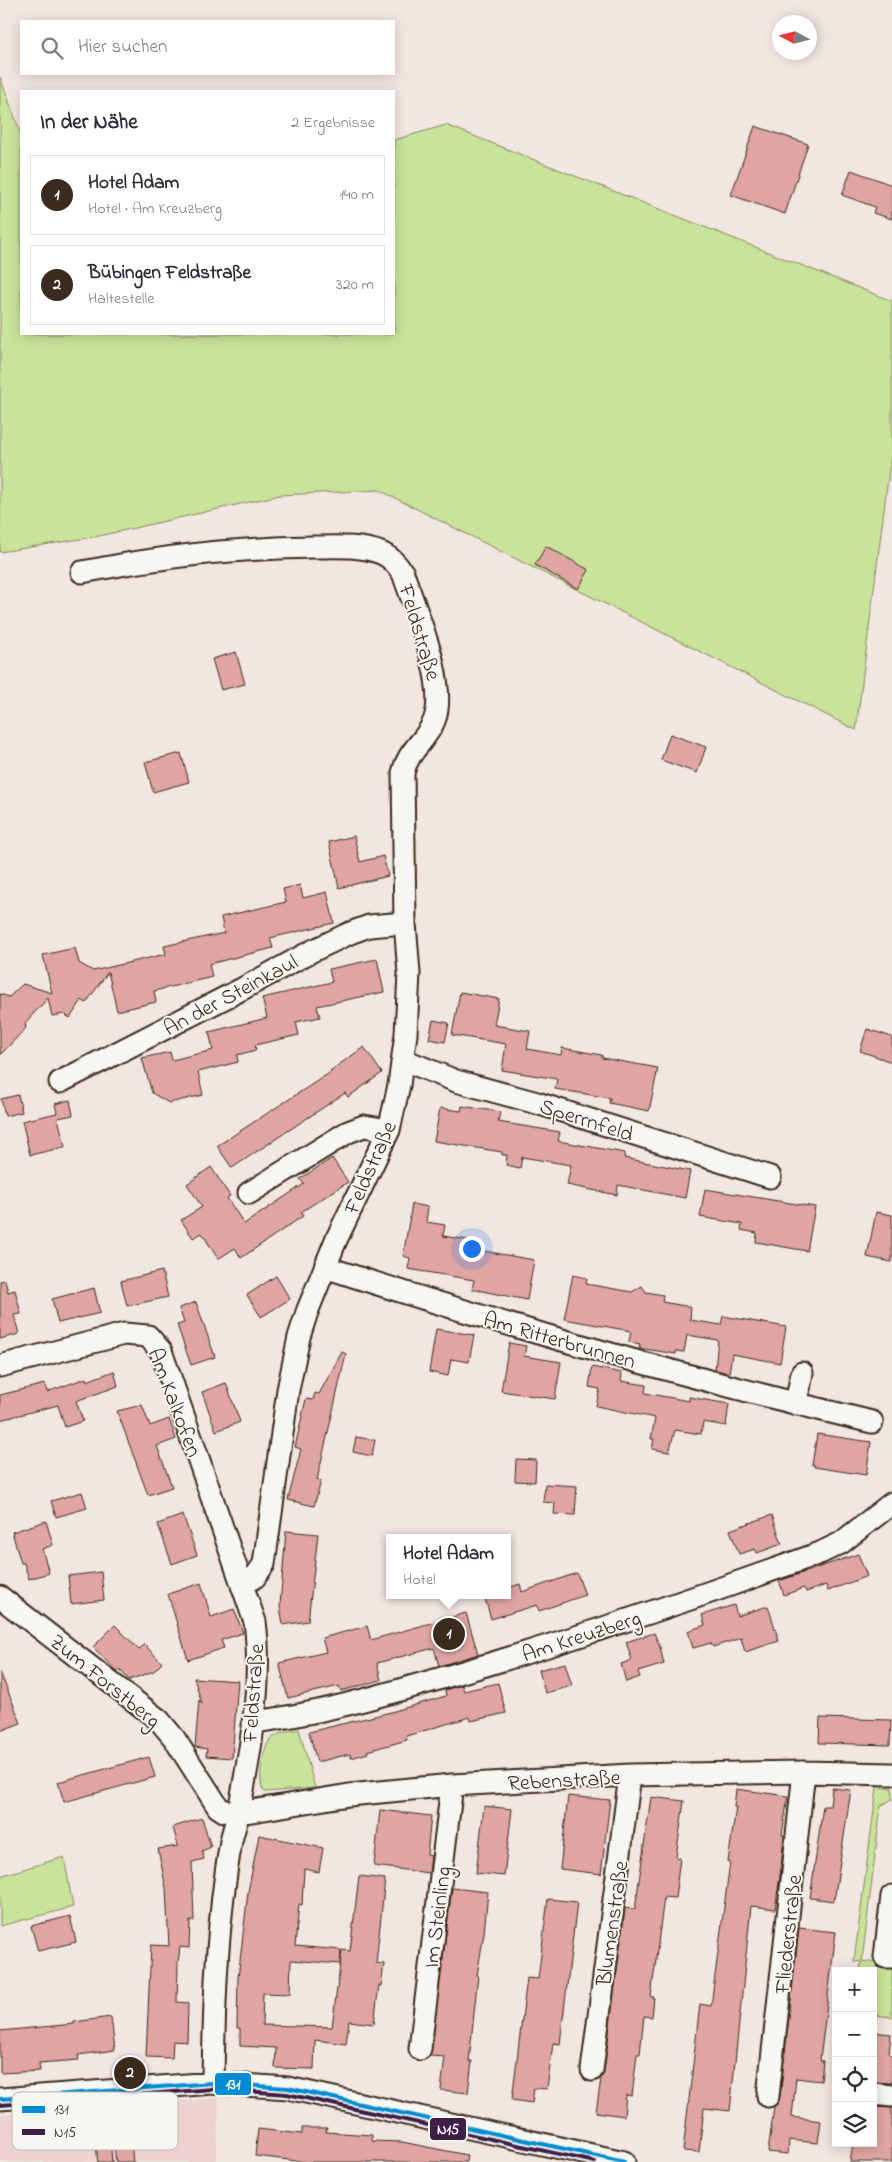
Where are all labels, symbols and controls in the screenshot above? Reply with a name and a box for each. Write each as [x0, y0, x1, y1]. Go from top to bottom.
north arrow [772, 15, 817, 60]
search box [20, 20, 395, 75]
icon: search [38, 34, 66, 62]
text: Hier suchen [78, 34, 167, 61]
text: In der Nähe [40, 108, 138, 138]
text: 2 Ergebnisse [291, 111, 375, 135]
text: Hotel Adam [88, 170, 179, 197]
text: 1 [54, 183, 60, 207]
text: 140 m [339, 183, 374, 207]
text: Hotel · Am Kreuzberg [88, 197, 222, 221]
text: Bübingen Feldstraße [88, 260, 251, 287]
text: 2 [53, 273, 61, 297]
text: 320 m [336, 273, 374, 297]
text: Haltestelle [88, 287, 154, 311]
street label: Feldstraße [388, 580, 448, 685]
street label: An der Steinkaul [158, 948, 304, 1046]
street label: Sperrnfeld [535, 1092, 637, 1152]
street label: Feldstraße [337, 1116, 407, 1221]
your location [459, 1236, 485, 1262]
street label: Am Ritterbrunnen [479, 1305, 639, 1379]
street label: Am Kalkofen [138, 1344, 209, 1462]
popup [386, 1534, 511, 1599]
text: Hotel Adam [403, 1541, 494, 1568]
text: Hotel [403, 1568, 436, 1592]
street label: Am Kreuzberg [518, 1604, 646, 1673]
pin: 1 [433, 1615, 465, 1653]
street label: Zum Forstberg [41, 1627, 167, 1738]
street label: Feldstraße [236, 1643, 274, 1745]
street label: Rebenstraße [507, 1763, 622, 1801]
street label: Blumenstraße [589, 1859, 639, 1989]
street label: Im Steinling [417, 1865, 462, 1970]
street label: Fliederstraße [768, 1873, 812, 1996]
map controls [832, 1967, 877, 2147]
button: + [832, 1967, 877, 2012]
button: − [832, 2012, 877, 2057]
pin: 2 [114, 2054, 146, 2092]
button: locate [832, 2057, 877, 2102]
line badge: 131 [214, 2072, 252, 2096]
text: 131 [226, 2075, 241, 2096]
legend [12, 2092, 178, 2150]
text: 131 [54, 2100, 69, 2121]
button: layers [832, 2102, 877, 2147]
line badge: N15 [429, 2117, 467, 2141]
text: N15 [437, 2120, 459, 2141]
text: N15 [54, 2123, 76, 2144]

